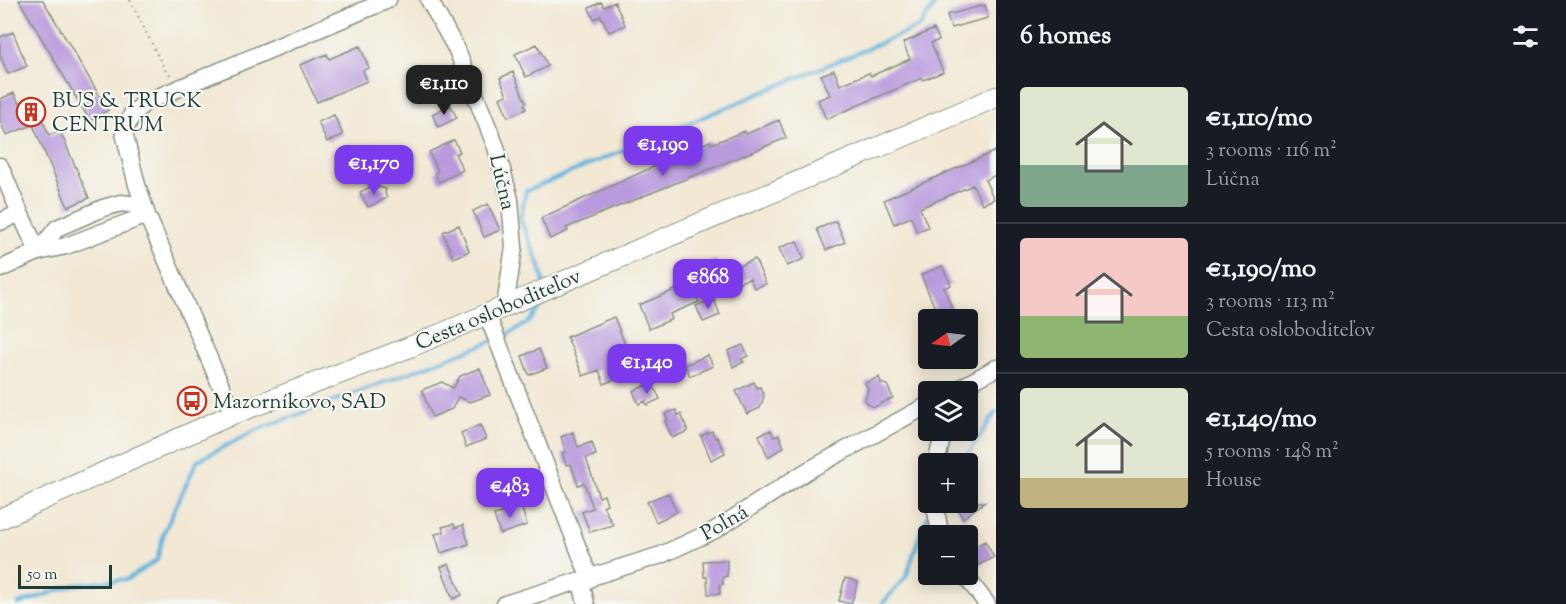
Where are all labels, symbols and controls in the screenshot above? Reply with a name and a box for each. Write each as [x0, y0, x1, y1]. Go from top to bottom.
text: 6 homes [1020, 18, 1111, 55]
icon: filters [1509, 20, 1542, 53]
pin: €1,110 [395, 65, 493, 116]
text: €1,110 [420, 70, 468, 99]
place label: BUS & TRUCK CENTRUM [52, 87, 202, 141]
building icon: BUS & TRUCK CENTRUM [15, 96, 47, 128]
text: €1,110/mo [1206, 100, 1312, 137]
icon: home [1068, 111, 1140, 183]
pin: €1,190 [614, 126, 712, 177]
text: €1,190 [638, 131, 688, 160]
text: 3 rooms · 116 m² [1206, 137, 1337, 166]
pin: €1,170 [325, 145, 423, 196]
text: €1,170 [348, 150, 400, 179]
street label: Lúčna [480, 152, 522, 214]
text: Lúčna [1206, 166, 1260, 195]
text: €1,190/mo [1206, 251, 1316, 288]
pin: €868 [672, 259, 744, 310]
street label: Cesta osloboditeľov [411, 262, 586, 359]
icon: home [1068, 262, 1140, 334]
text: €868 [687, 264, 729, 293]
text: 3 rooms · 113 m² [1206, 288, 1335, 317]
north arrow [918, 309, 978, 369]
map controls [918, 309, 978, 585]
text: Cesta osloboditeľov [1206, 317, 1375, 346]
pin: €1,140 [598, 344, 696, 395]
text: €1,140 [621, 349, 673, 378]
button: layers [918, 381, 978, 441]
bus stop icon: Mazorníkovo, SAD [176, 385, 208, 417]
place label: Mazorníkovo, SAD [213, 388, 386, 418]
text: €1,140/mo [1206, 401, 1317, 438]
icon: home [1068, 412, 1140, 484]
text: 5 rooms · 148 m² [1206, 438, 1339, 467]
button: + [918, 453, 978, 513]
text: House [1206, 467, 1261, 496]
pin: €483 [474, 468, 546, 519]
text: €483 [490, 473, 530, 502]
street label: Poľná [696, 498, 755, 549]
button: − [918, 525, 978, 585]
scale bar [18, 562, 112, 590]
text: 50 m [27, 564, 58, 587]

